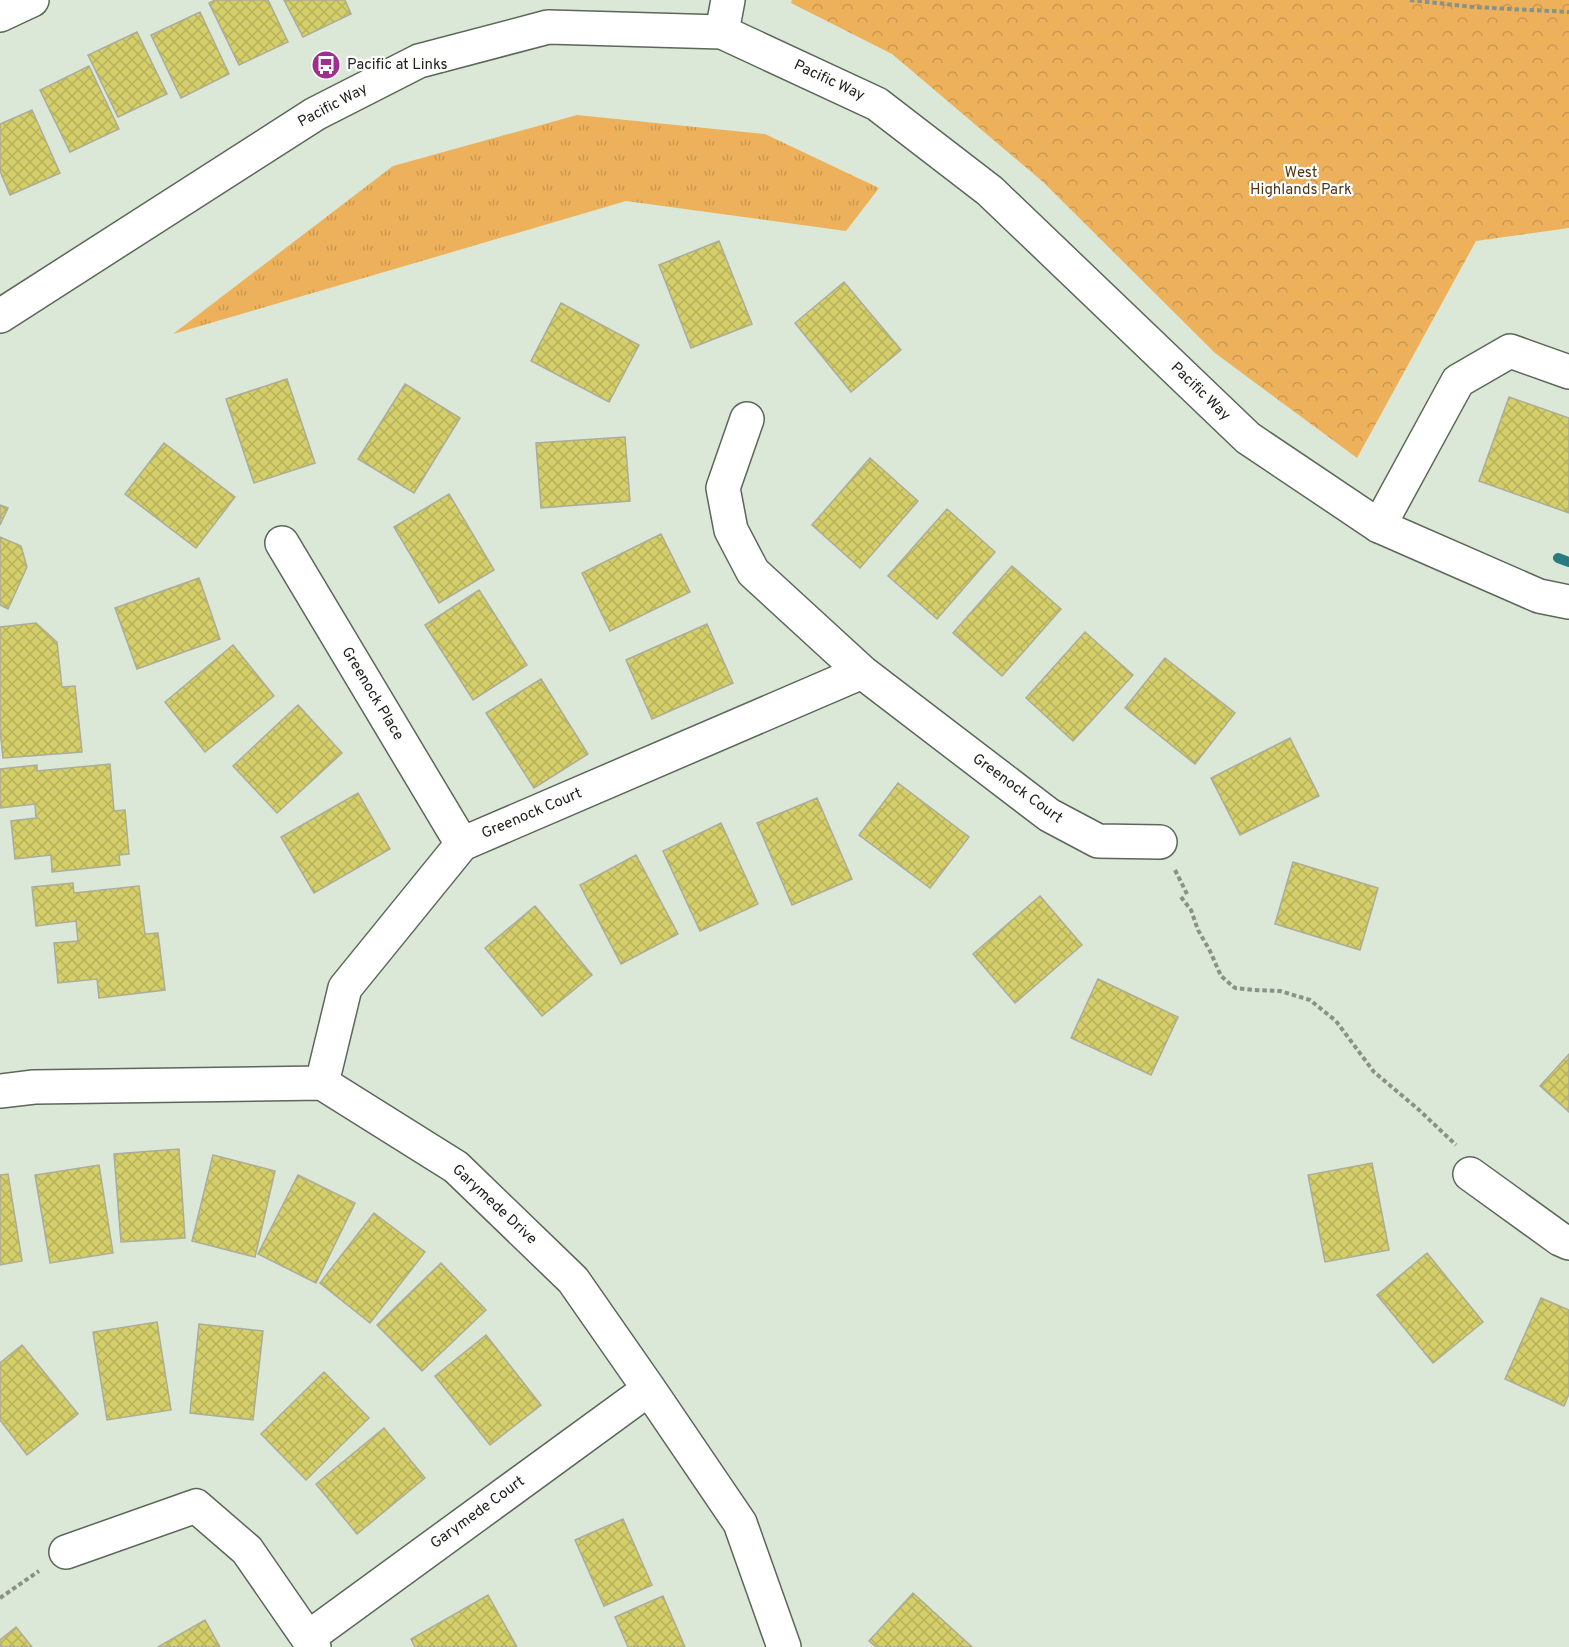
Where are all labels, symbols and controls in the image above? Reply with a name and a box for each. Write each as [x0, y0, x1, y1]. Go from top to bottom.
bus stop icon: Pacific at Links [310, 49, 342, 81]
place label: Pacific at Links [347, 56, 448, 75]
street label: Pacific Way [790, 56, 868, 106]
street label: Pacific Way [295, 80, 371, 132]
park label: West Highlands Park [1250, 164, 1352, 200]
street label: Pacific Way [1166, 359, 1234, 425]
street label: Greenock Place [337, 644, 407, 744]
street label: Greenock Court [968, 750, 1066, 828]
street label: Greenock Court [479, 784, 585, 844]
street label: Garymede Drive [448, 1161, 540, 1249]
street label: Garymede Court [427, 1472, 529, 1554]

